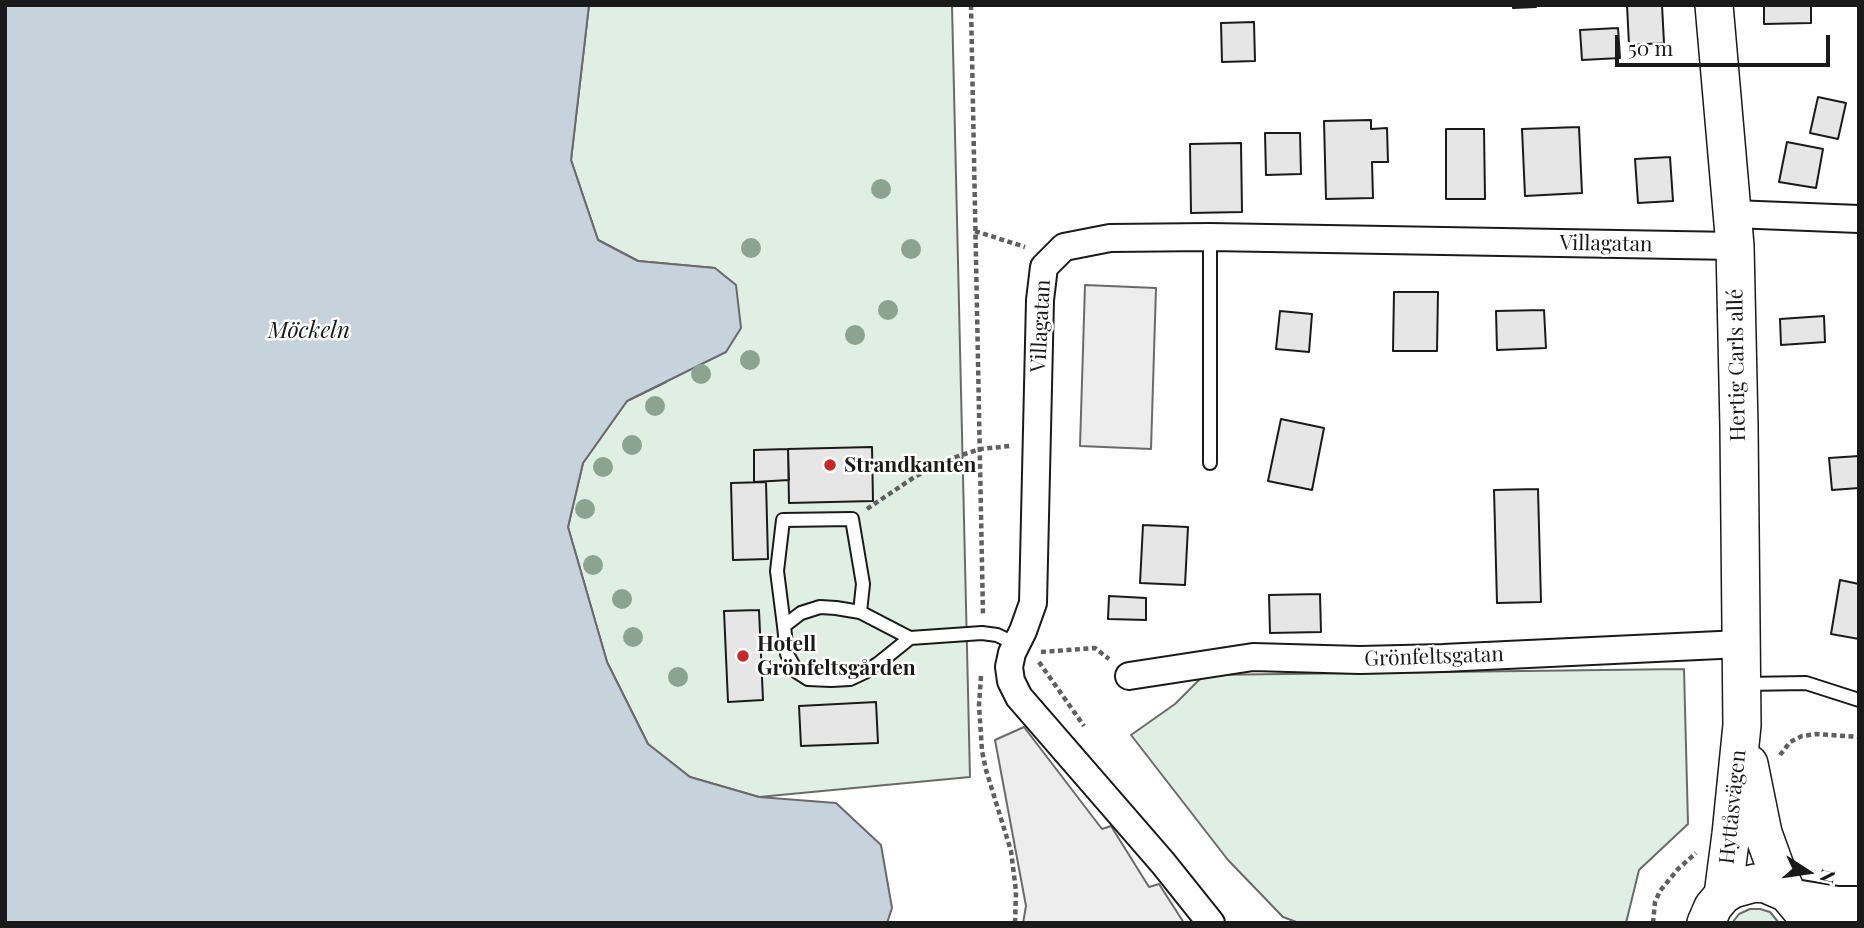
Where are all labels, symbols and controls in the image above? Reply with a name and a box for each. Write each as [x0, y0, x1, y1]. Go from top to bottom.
scale bar [1619, 21, 1834, 65]
text: 50 m [1628, 33, 1673, 61]
street label: Villagatan [1559, 231, 1653, 257]
street label: Villagatan [1026, 279, 1056, 373]
street label: Hertig Carls allé [1723, 288, 1751, 442]
water label: Möckeln [268, 317, 350, 345]
place label: Strandkanten [844, 452, 976, 478]
marker: Strandkanten [822, 457, 838, 473]
place label: Hotell Grönfeltsgården [757, 631, 916, 681]
street label: Grönfeltsgatan [1364, 642, 1504, 672]
marker: Hotell Grönfeltsgården [735, 648, 751, 664]
street label: Hyttåsvägen [1714, 749, 1752, 865]
north arrow [1773, 837, 1843, 907]
text: N [1814, 867, 1843, 886]

